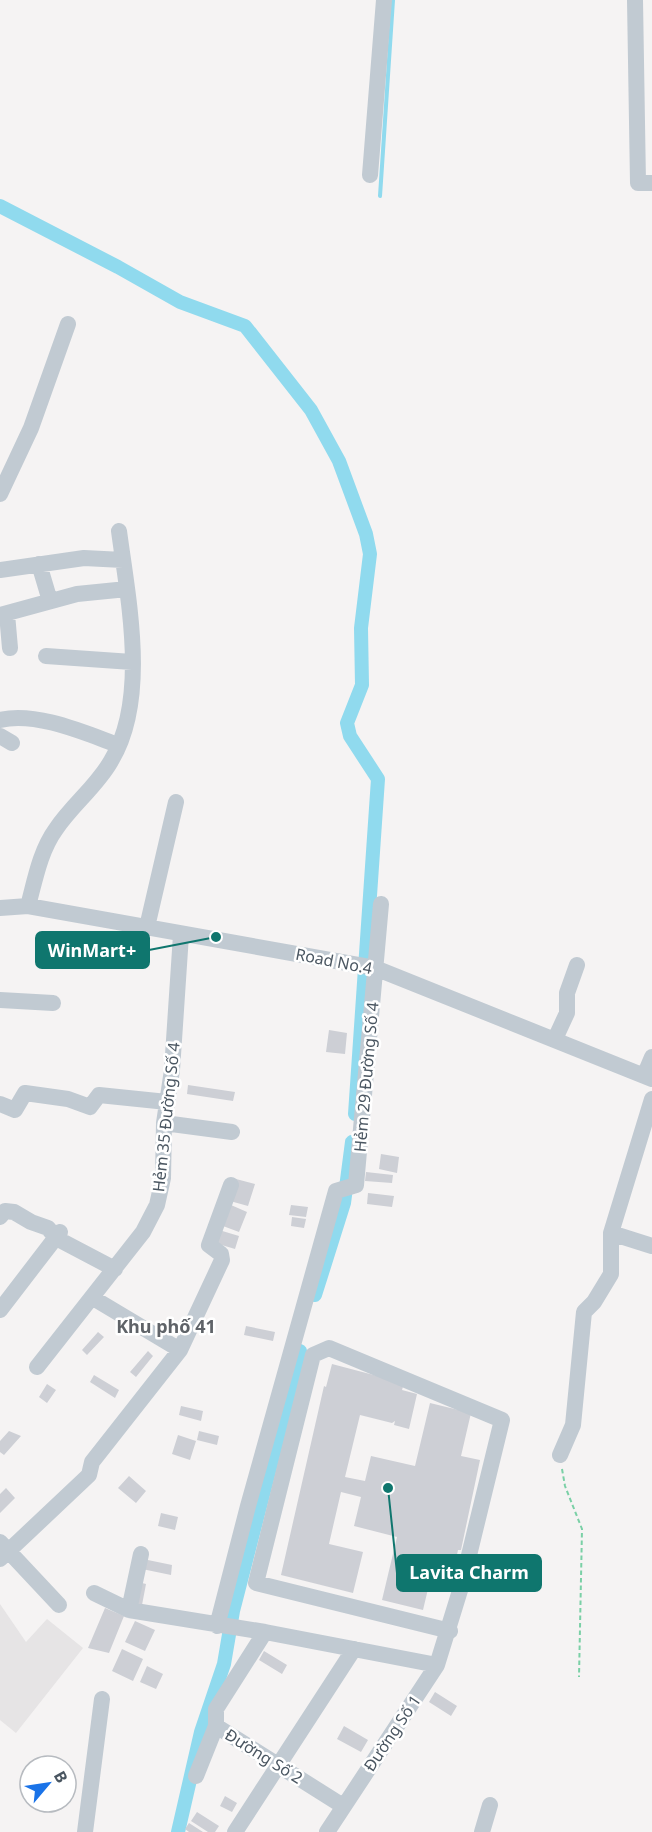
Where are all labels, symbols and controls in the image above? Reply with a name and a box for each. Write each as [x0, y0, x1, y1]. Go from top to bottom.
callout: WinMart+ [36, 932, 149, 968]
text: WinMart+ [48, 938, 136, 962]
street label: Road No.4 [294, 943, 374, 979]
street label: Hẻm 29 Đường Số 4 [348, 1001, 384, 1153]
street label: Hẻm 35 Đường Số 4 [147, 1041, 185, 1193]
district label: Khu phố 41 [116, 1314, 216, 1338]
callout: Lavita Charm [397, 1555, 541, 1591]
text: Lavita Charm [409, 1560, 529, 1584]
street label: Đường Số 1 [358, 1690, 426, 1776]
street label: Đường Số 2 [221, 1723, 307, 1789]
north arrow [18, 1754, 78, 1814]
text: B [49, 1767, 73, 1787]

